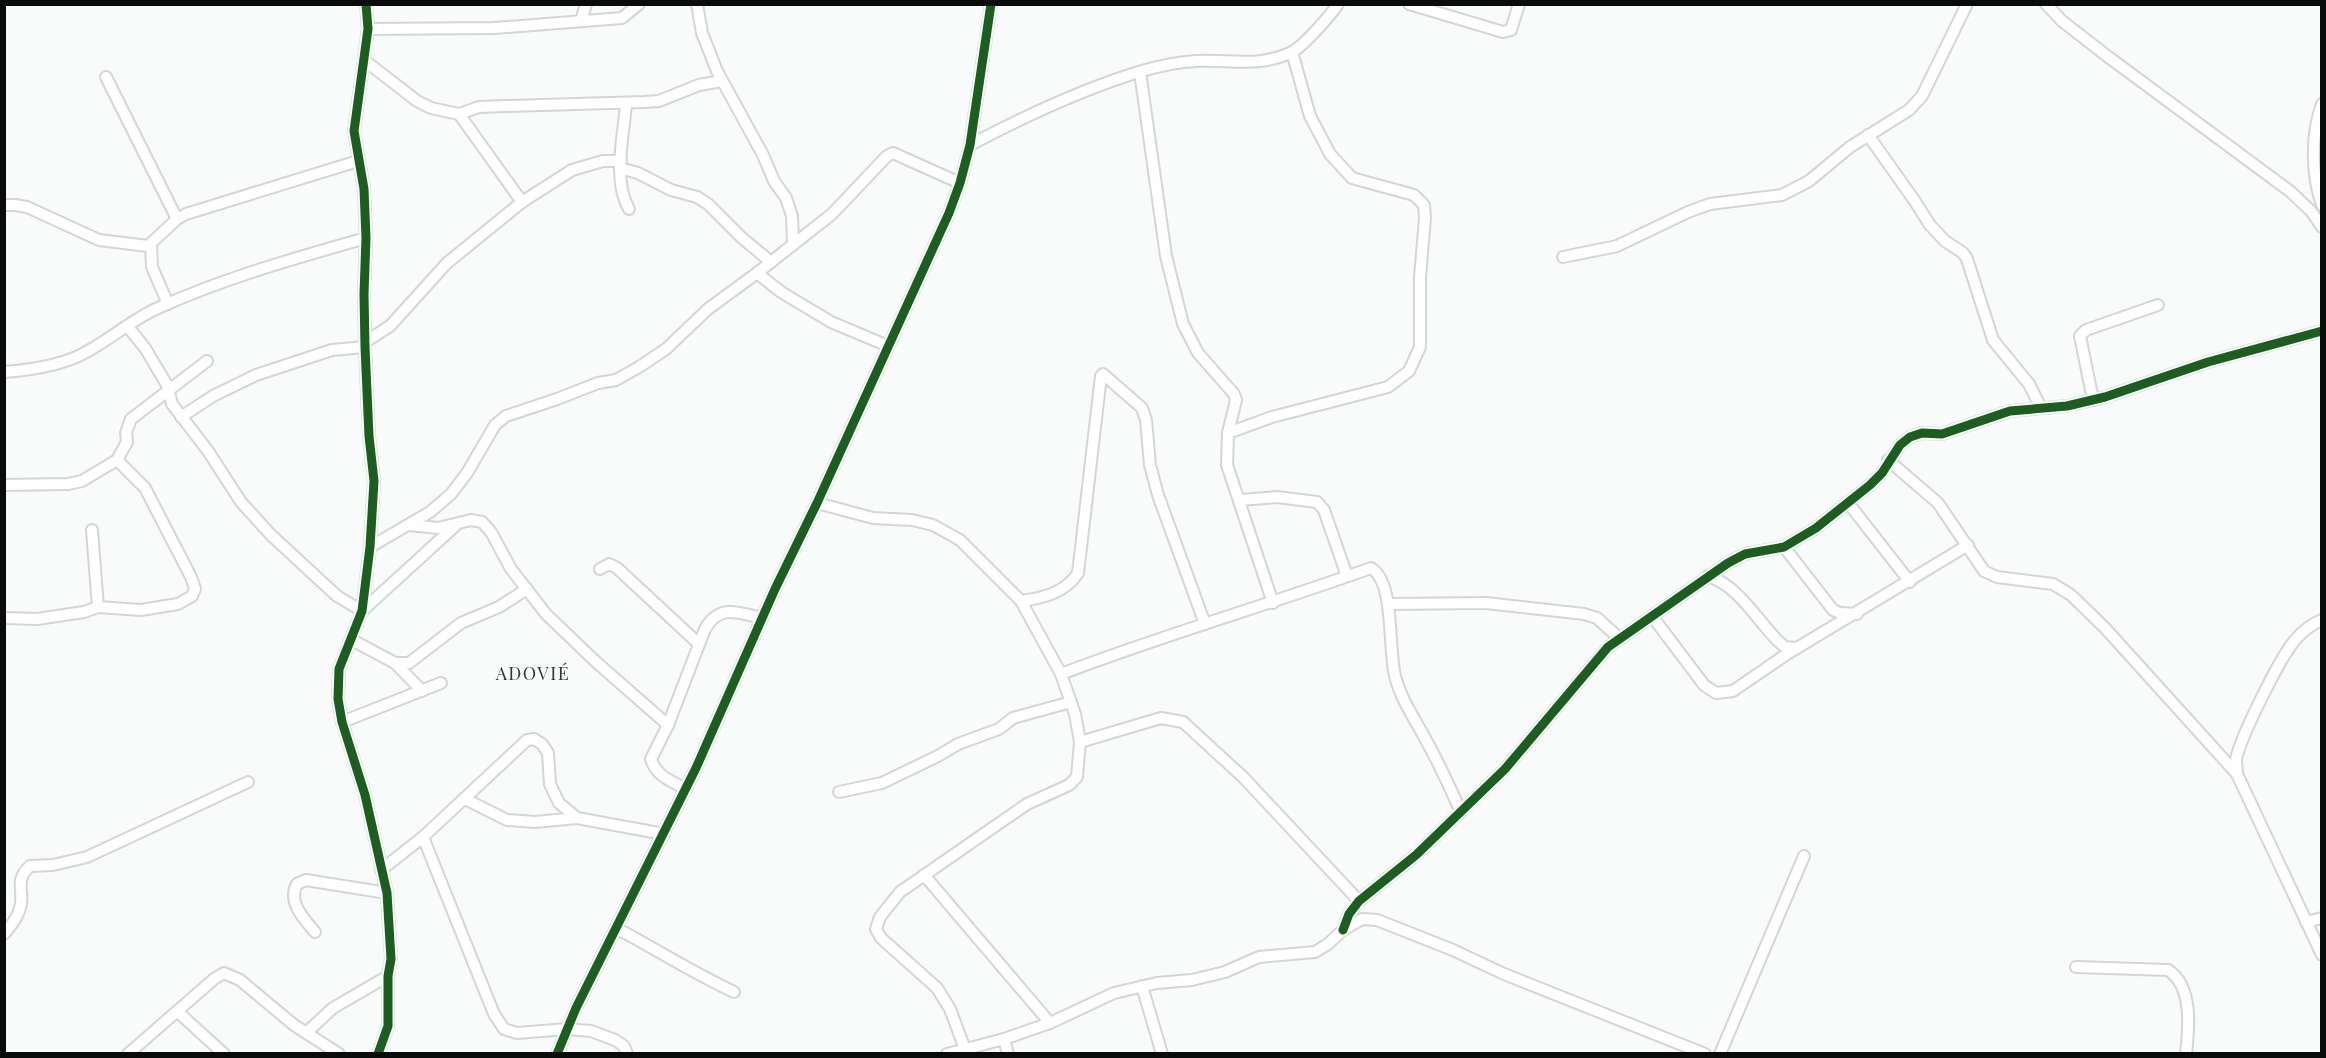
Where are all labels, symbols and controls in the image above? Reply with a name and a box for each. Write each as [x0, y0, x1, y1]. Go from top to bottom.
district label: ADOVIÉ [495, 661, 570, 685]

